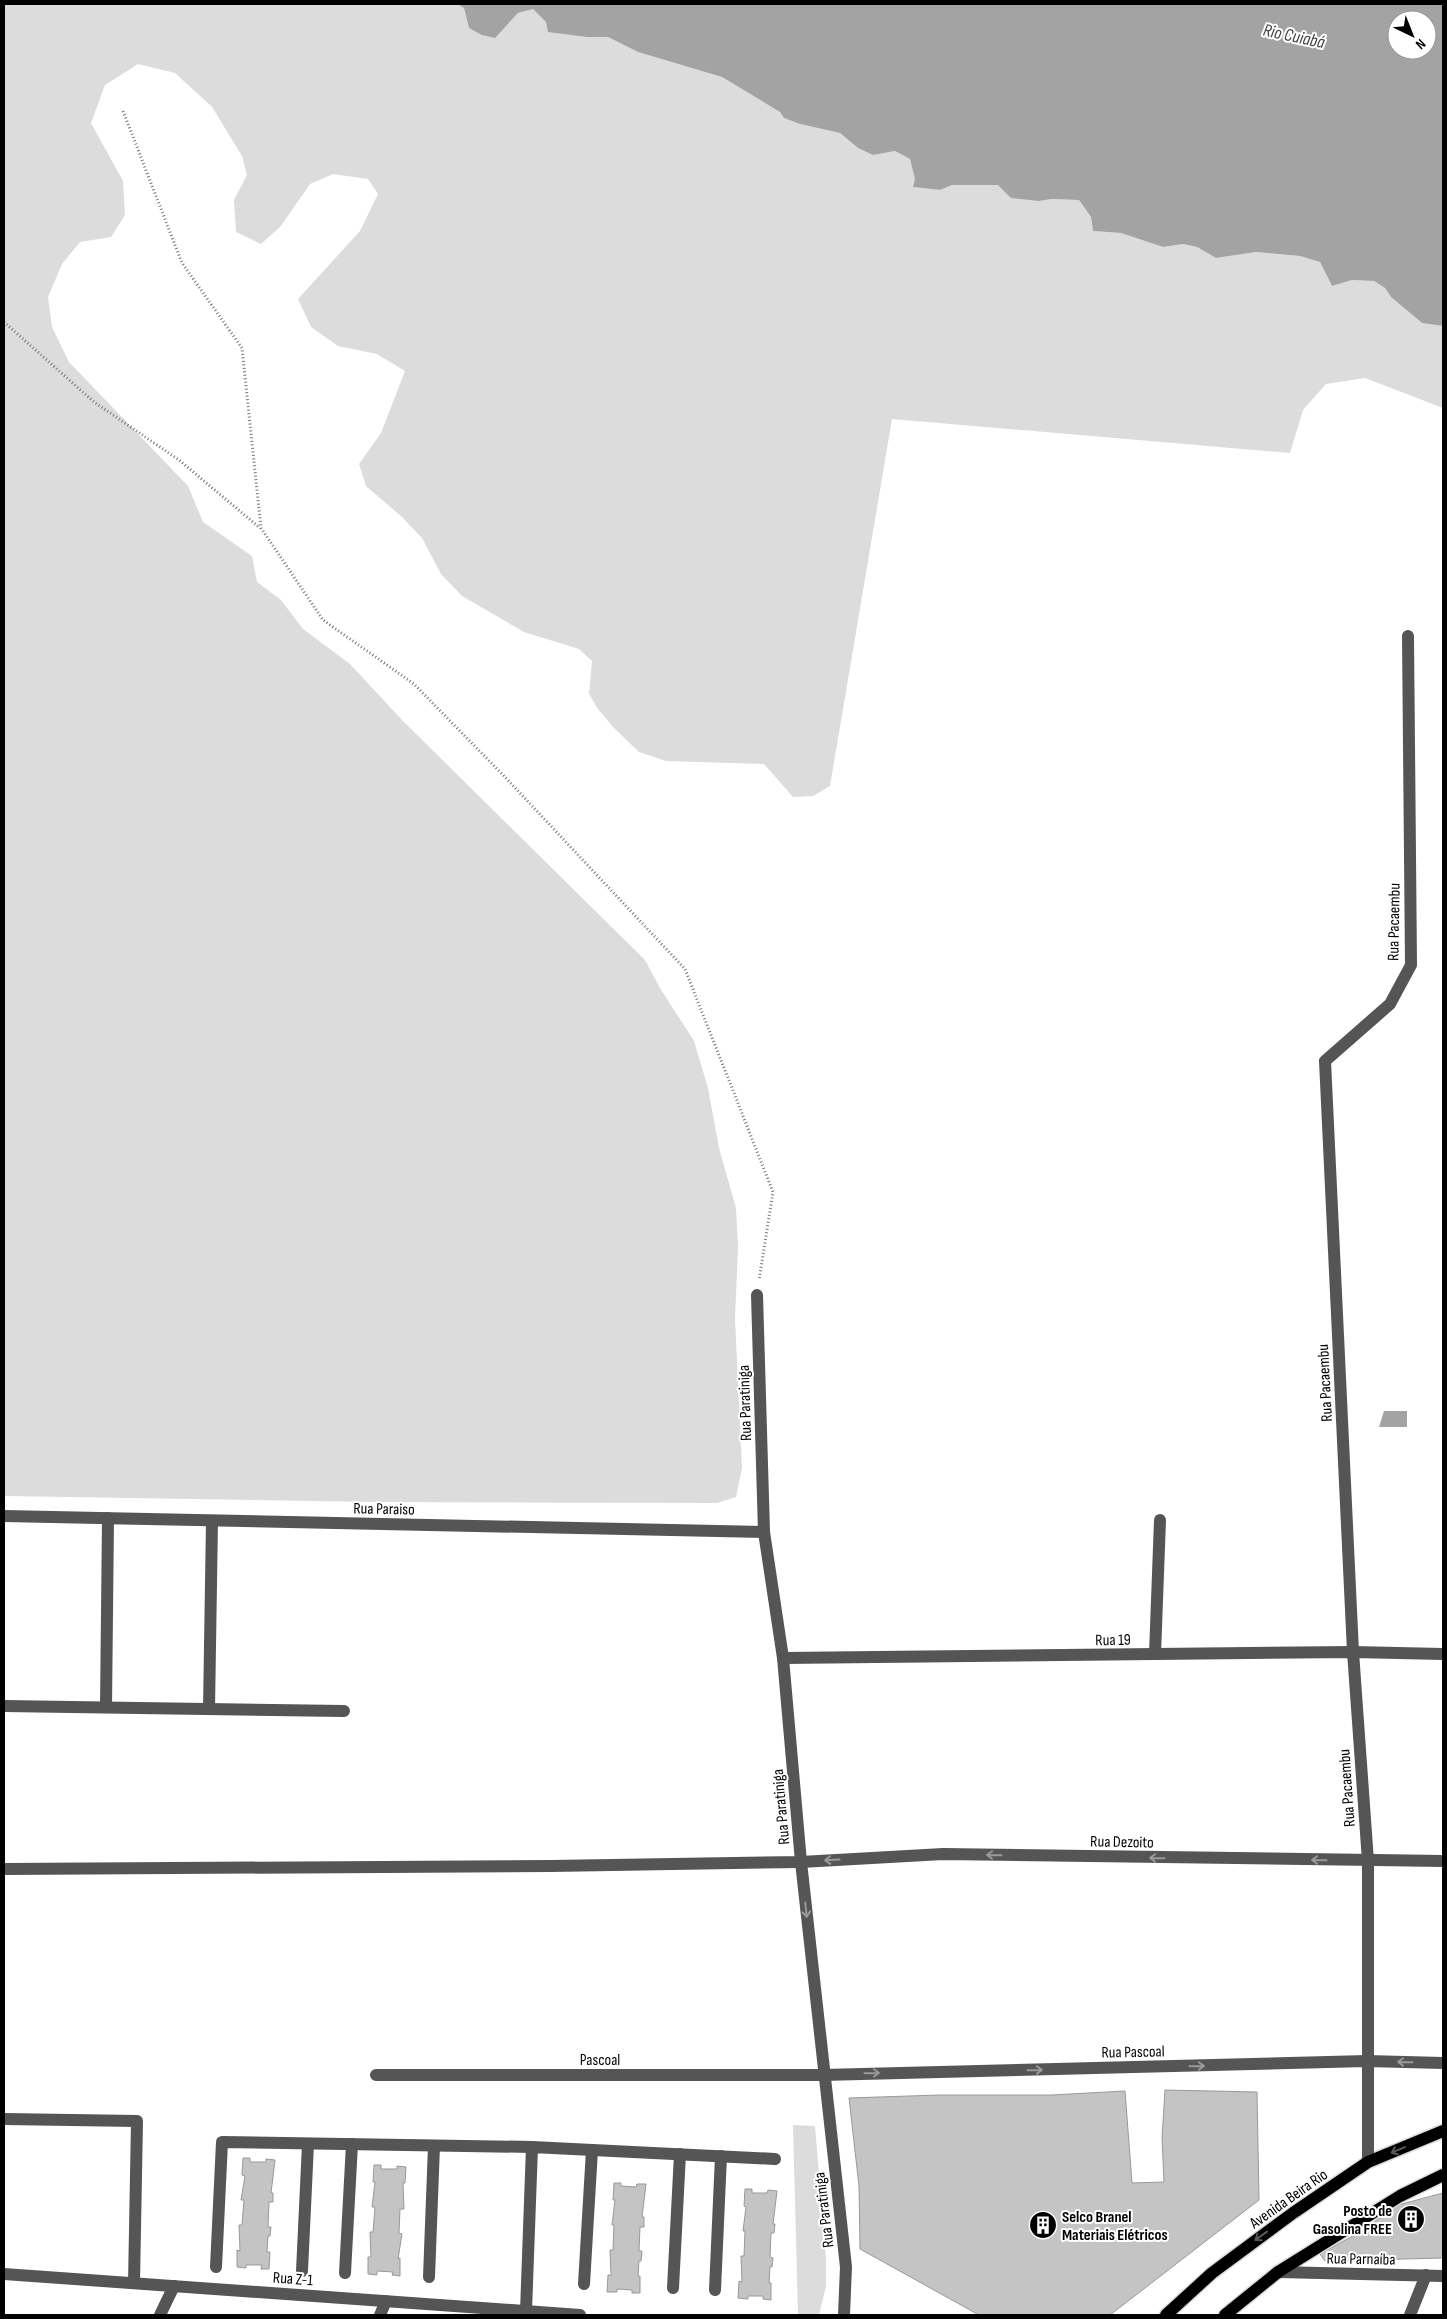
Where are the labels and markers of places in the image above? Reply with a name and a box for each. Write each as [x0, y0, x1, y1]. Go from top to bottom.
place label: Posto de Gasolina FREE [1313, 2202, 1392, 2239]
building icon: Posto de Gasolina FREE [1396, 2204, 1426, 2234]
place label: Selco Branel Materiais Elétricos [1062, 2208, 1168, 2245]
building icon: Selco Branel Materiais Elétricos [1028, 2210, 1058, 2240]

